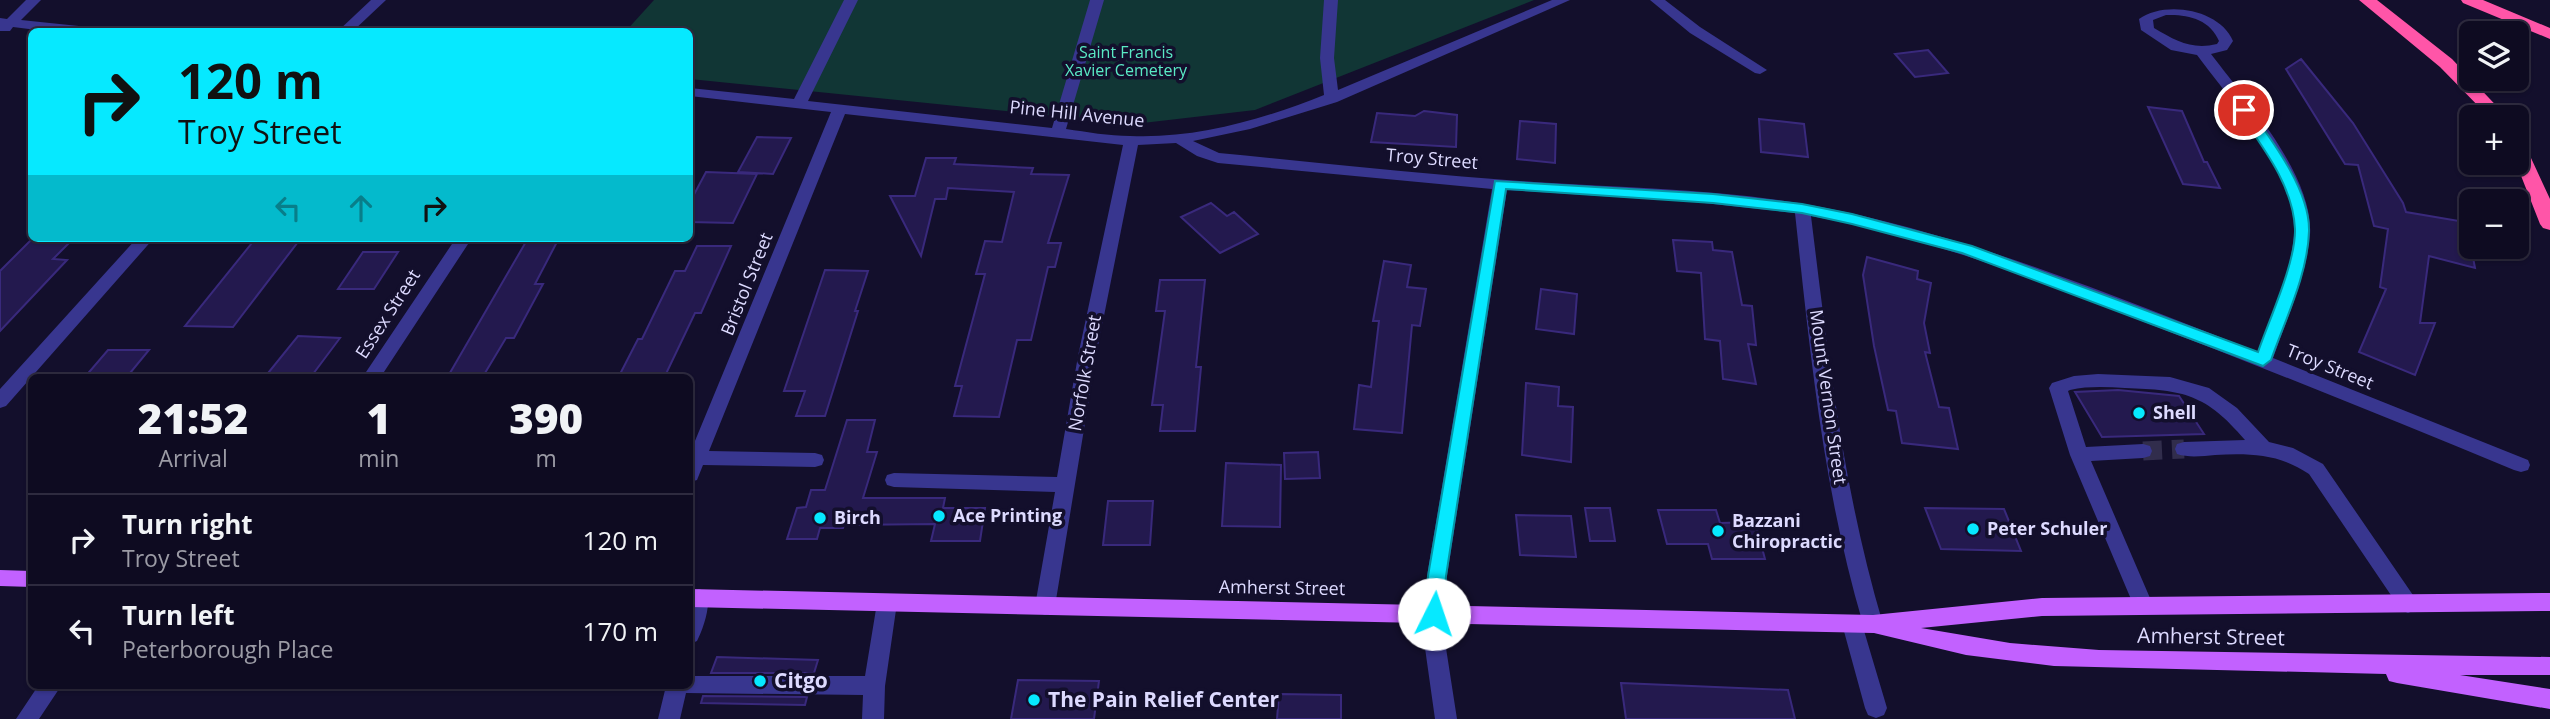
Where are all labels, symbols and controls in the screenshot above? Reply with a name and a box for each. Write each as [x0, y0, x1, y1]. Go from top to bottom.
map controls [2459, 21, 2529, 259]
button: layers [2459, 21, 2529, 91]
park label: Saint Francis Xavier Cemetery [1065, 41, 1188, 81]
text: 120 m [178, 47, 323, 113]
icon: right [63, 56, 154, 147]
pin [2214, 80, 2274, 140]
icon: arrive [2225, 91, 2263, 129]
street label: Pine Hill Avenue [1008, 94, 1146, 132]
button: + [2459, 105, 2529, 175]
text: Troy Street [178, 110, 342, 153]
street label: Troy Street [1385, 142, 1479, 174]
icon: left [269, 189, 307, 227]
icon: ahead [342, 189, 380, 227]
icon: right [415, 189, 453, 227]
button: − [2459, 189, 2529, 259]
street label: Bristol Street [715, 229, 778, 339]
street label: Essex Street [349, 264, 425, 363]
street label: Mount Vernon Street [1805, 308, 1853, 486]
street label: Norfolk Street [1062, 313, 1106, 433]
street label: Troy Street [2283, 338, 2378, 394]
text: 21:52 [138, 389, 248, 446]
text: 1 [367, 389, 391, 446]
text: 390 [509, 389, 583, 446]
place label: Shell [2153, 400, 2196, 424]
marker: Shell [2131, 405, 2147, 421]
text: Arrival [159, 442, 228, 474]
text: min [358, 442, 399, 474]
text: m [536, 442, 557, 474]
place label: Ace Printing [953, 503, 1062, 527]
place label: Birch [834, 505, 881, 529]
text: Turn right [122, 506, 253, 542]
marker: Ace Printing [931, 508, 947, 524]
place label: Bazzani Chiropractic [1732, 508, 1842, 553]
marker: Birch [812, 510, 828, 526]
place label: Peter Schuler [1987, 516, 2107, 540]
icon: right [63, 521, 101, 559]
marker: Peter Schuler [1965, 521, 1981, 537]
text: 120 m [583, 522, 658, 558]
marker: Bazzani Chiropractic [1710, 523, 1726, 539]
text: Troy Street [122, 542, 240, 574]
street label: Amherst Street [1219, 574, 1345, 600]
position arrow [1397, 577, 1471, 651]
text: Turn left [122, 597, 234, 633]
icon: left [63, 612, 101, 650]
text: 170 m [583, 613, 658, 649]
street label: Amherst Street [2137, 621, 2285, 651]
text: Peterborough Place [122, 633, 333, 665]
place label: Citgo [774, 666, 828, 694]
marker: Citgo [752, 673, 768, 689]
place label: The Pain Relief Center [1048, 685, 1280, 713]
marker: The Pain Relief Center [1026, 692, 1042, 708]

